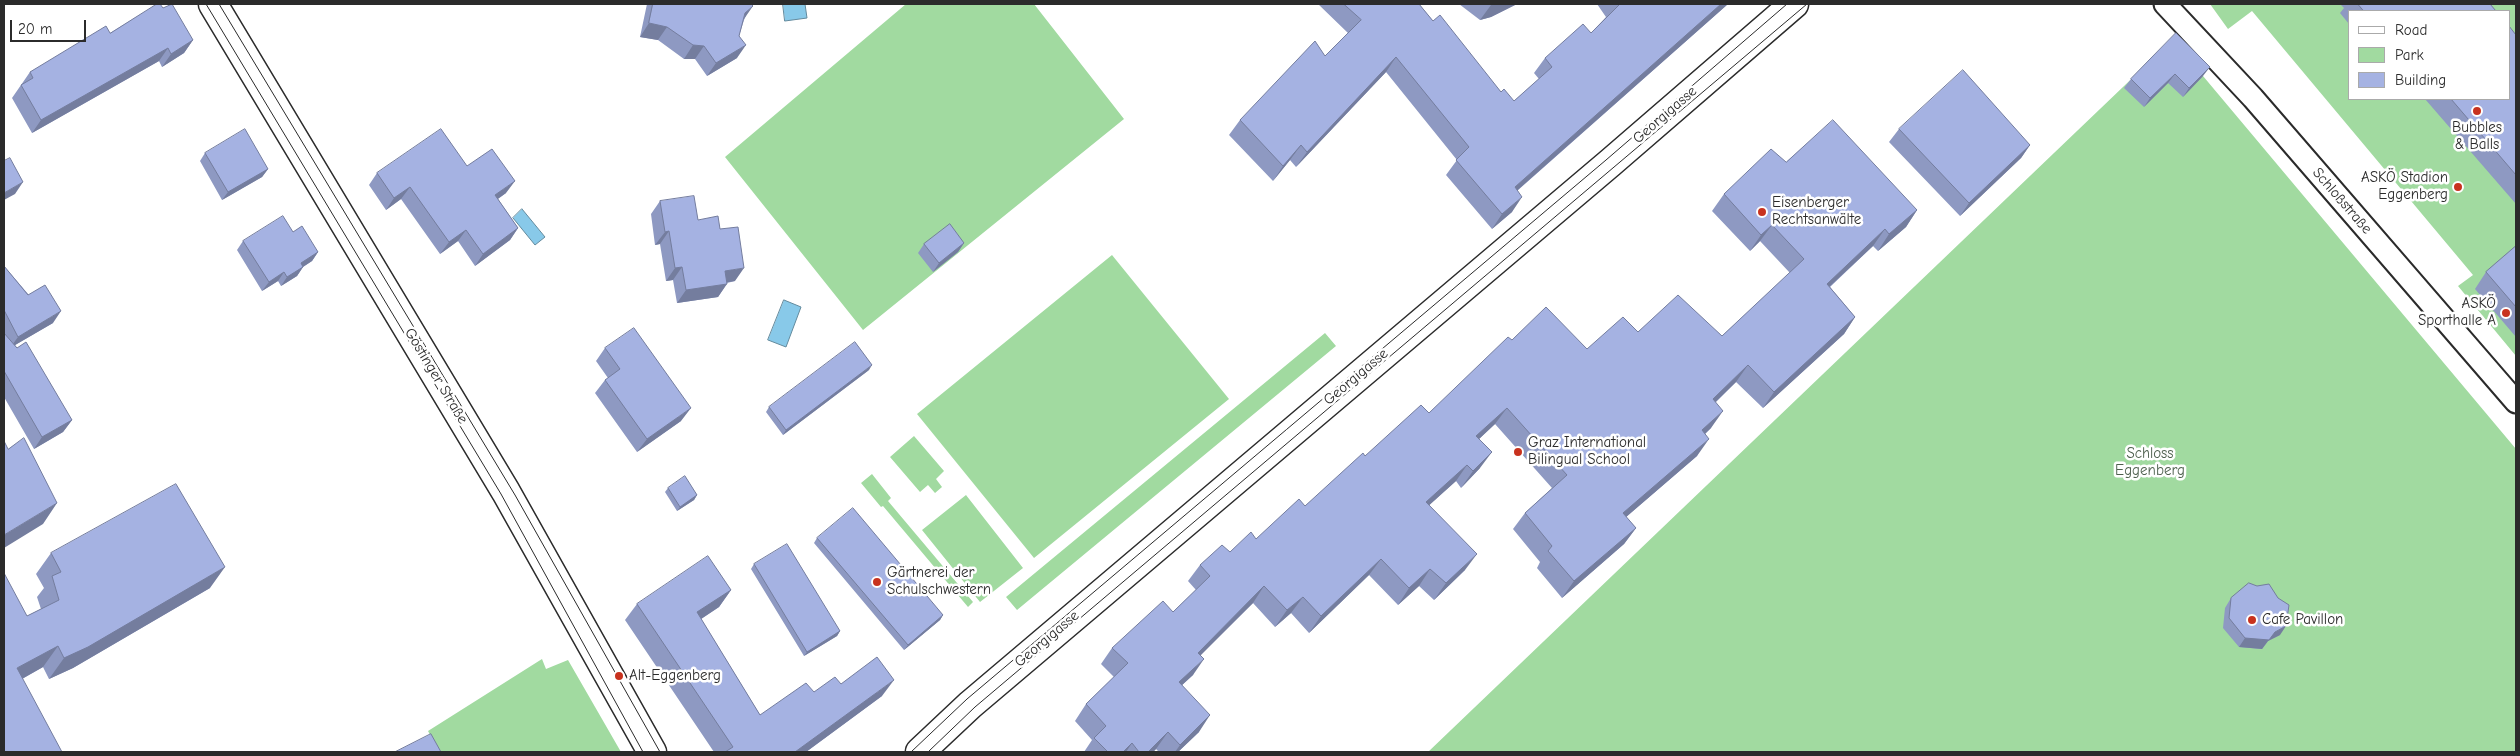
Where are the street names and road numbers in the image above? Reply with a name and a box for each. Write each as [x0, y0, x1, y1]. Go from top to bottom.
street label: Georgigasse [1629, 82, 1701, 148]
street label: Schloßstraße [2308, 164, 2376, 238]
street label: Göstinger Straße [400, 325, 472, 427]
street label: Georgigasse [1320, 345, 1392, 409]
street label: Georgigasse [1011, 607, 1083, 671]

